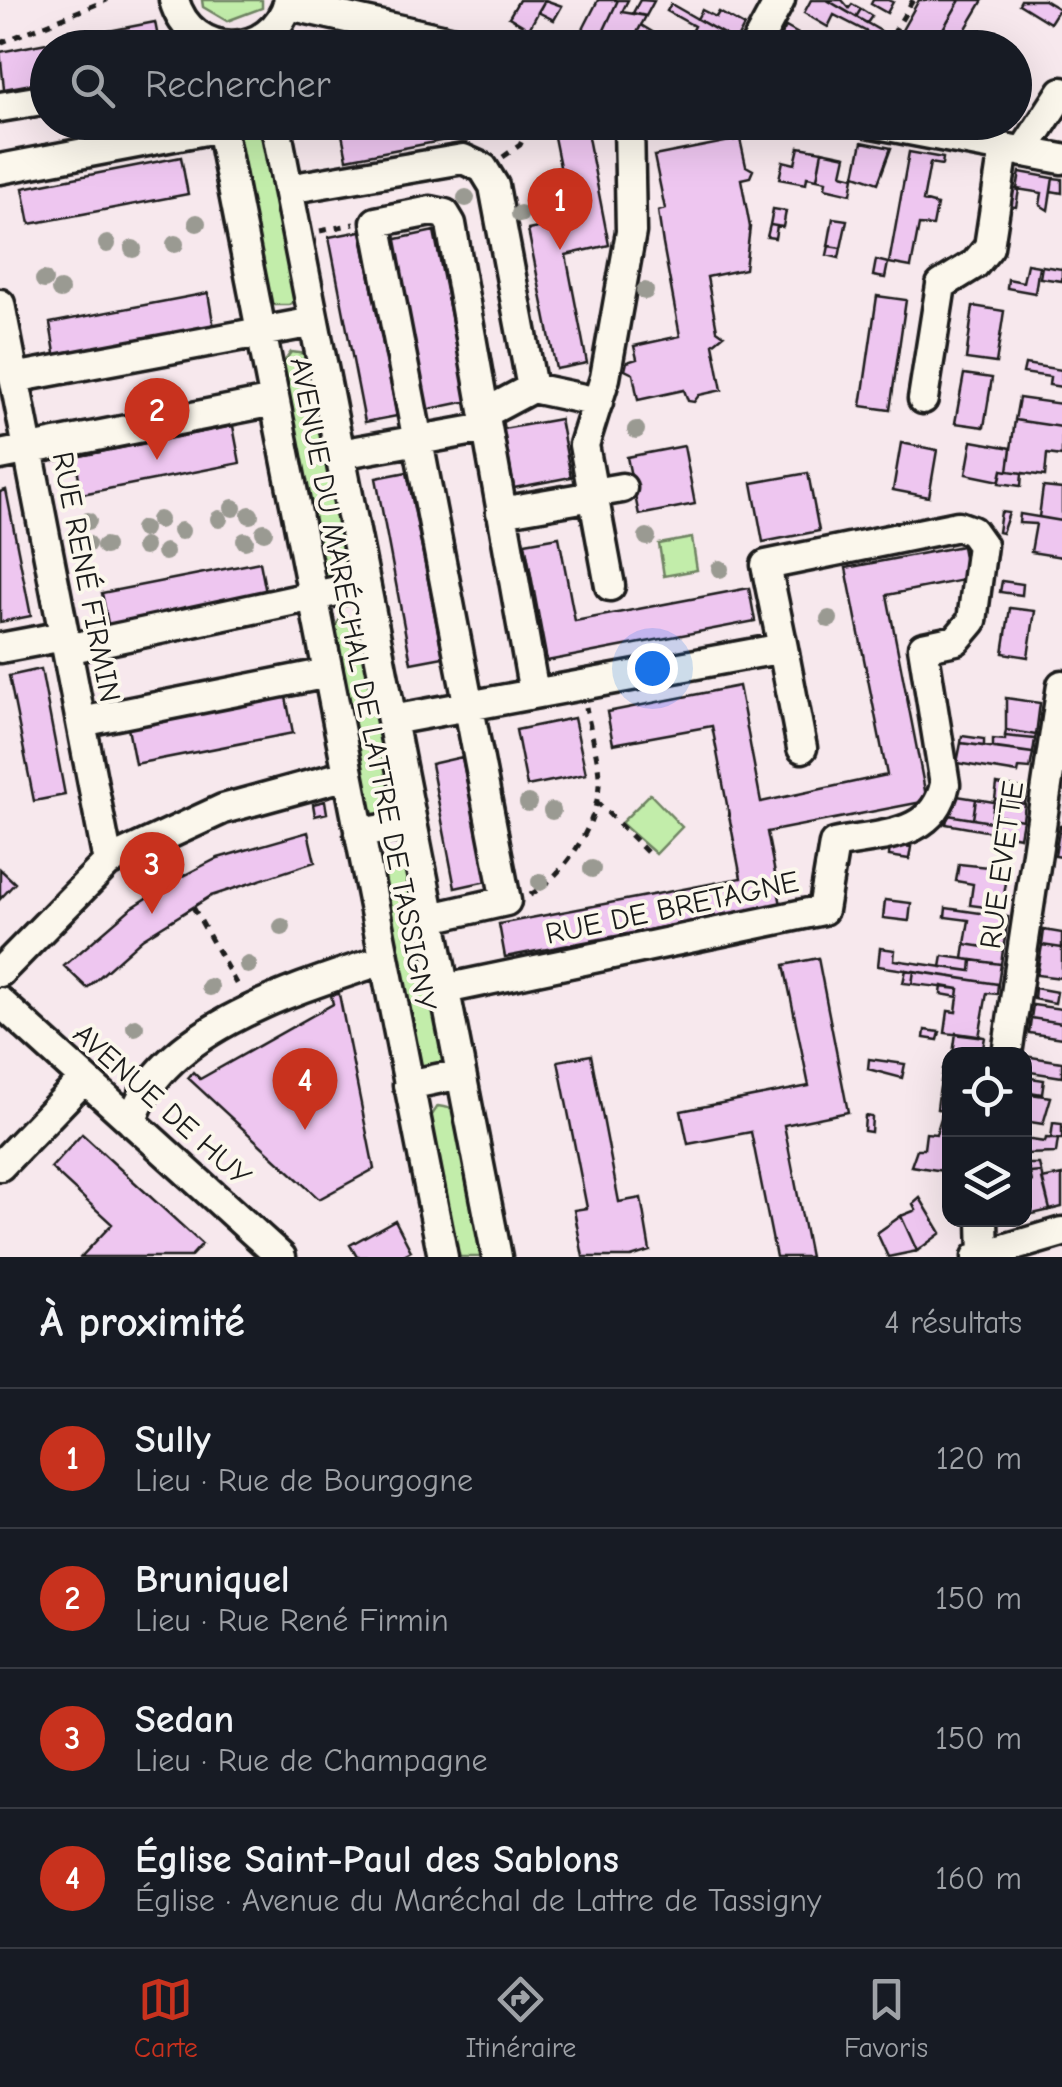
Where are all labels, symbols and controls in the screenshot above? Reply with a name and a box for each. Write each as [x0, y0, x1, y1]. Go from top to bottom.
search box [30, 30, 1032, 140]
icon: search [65, 58, 120, 113]
text: Rechercher [145, 63, 331, 107]
pin: 1 [528, 168, 592, 250]
street label: AVENUE DU MARÉCHAL DE LATTRE DE TASSIGNY [282, 354, 444, 1014]
pin: 2 [124, 378, 190, 460]
street label: RUE RENÉ FIRMIN [45, 449, 127, 705]
your location [627, 643, 678, 694]
street label: RUE EVETTE [973, 779, 1031, 951]
pin: 3 [120, 832, 184, 914]
street label: RUE DE BRETAGNE [542, 864, 802, 952]
street label: AVENUE DE HUY [66, 1016, 258, 1194]
map controls [942, 1047, 1032, 1227]
button: locate [942, 1047, 1032, 1137]
pin: 4 [272, 1048, 338, 1130]
button: layers [942, 1137, 1032, 1227]
text: À proximité [40, 1298, 245, 1347]
text: 4 résultats [884, 1304, 1022, 1341]
text: Sully [135, 1418, 211, 1462]
text: 1 [66, 1440, 79, 1477]
text: 120 m [936, 1440, 1022, 1477]
text: Lieu · Rue de Bourgogne [135, 1462, 473, 1499]
text: Bruniquel [135, 1558, 290, 1602]
text: 2 [65, 1580, 80, 1617]
text: 150 m [935, 1580, 1022, 1617]
text: Lieu · Rue René Firmin [135, 1602, 449, 1639]
text: Sedan [135, 1698, 234, 1742]
text: 3 [65, 1720, 80, 1757]
text: 150 m [935, 1720, 1022, 1757]
text: Lieu · Rue de Champagne [135, 1742, 487, 1779]
text: Église Saint-Paul des Sablons [135, 1838, 619, 1882]
text: 4 [65, 1860, 80, 1897]
text: 160 m [935, 1860, 1022, 1897]
text: Église · Avenue du Maréchal de Lattre de Tassigny [135, 1882, 821, 1919]
tab: Carte [134, 1972, 198, 2064]
tab: Itinéraire [466, 1972, 576, 2064]
tab: Favoris [844, 1972, 928, 2064]

